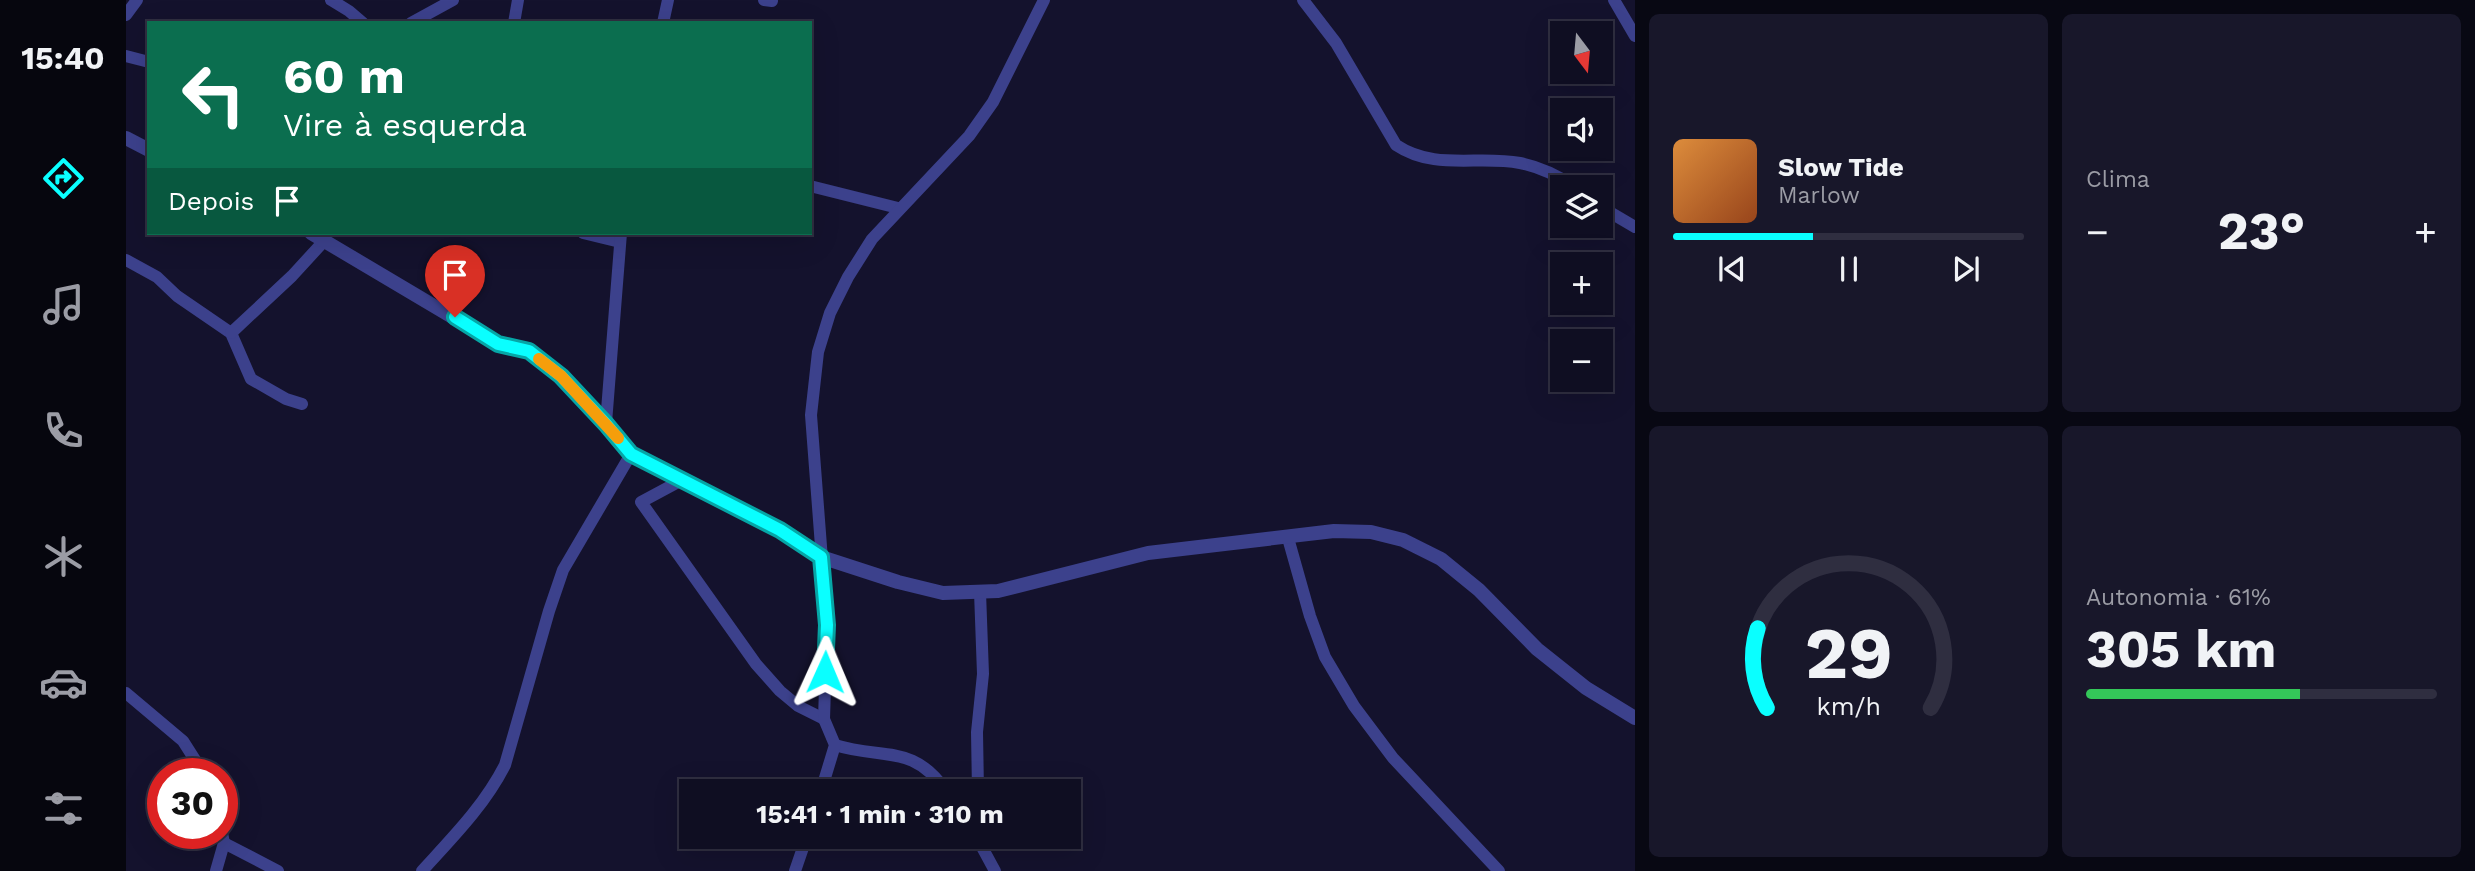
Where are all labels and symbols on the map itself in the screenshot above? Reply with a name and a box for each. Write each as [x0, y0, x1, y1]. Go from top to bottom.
north arrow [1550, 21, 1614, 84]
pin [425, 245, 485, 317]
position arrow [788, 635, 862, 709]
speed limit sign: 30 [147, 758, 238, 849]

